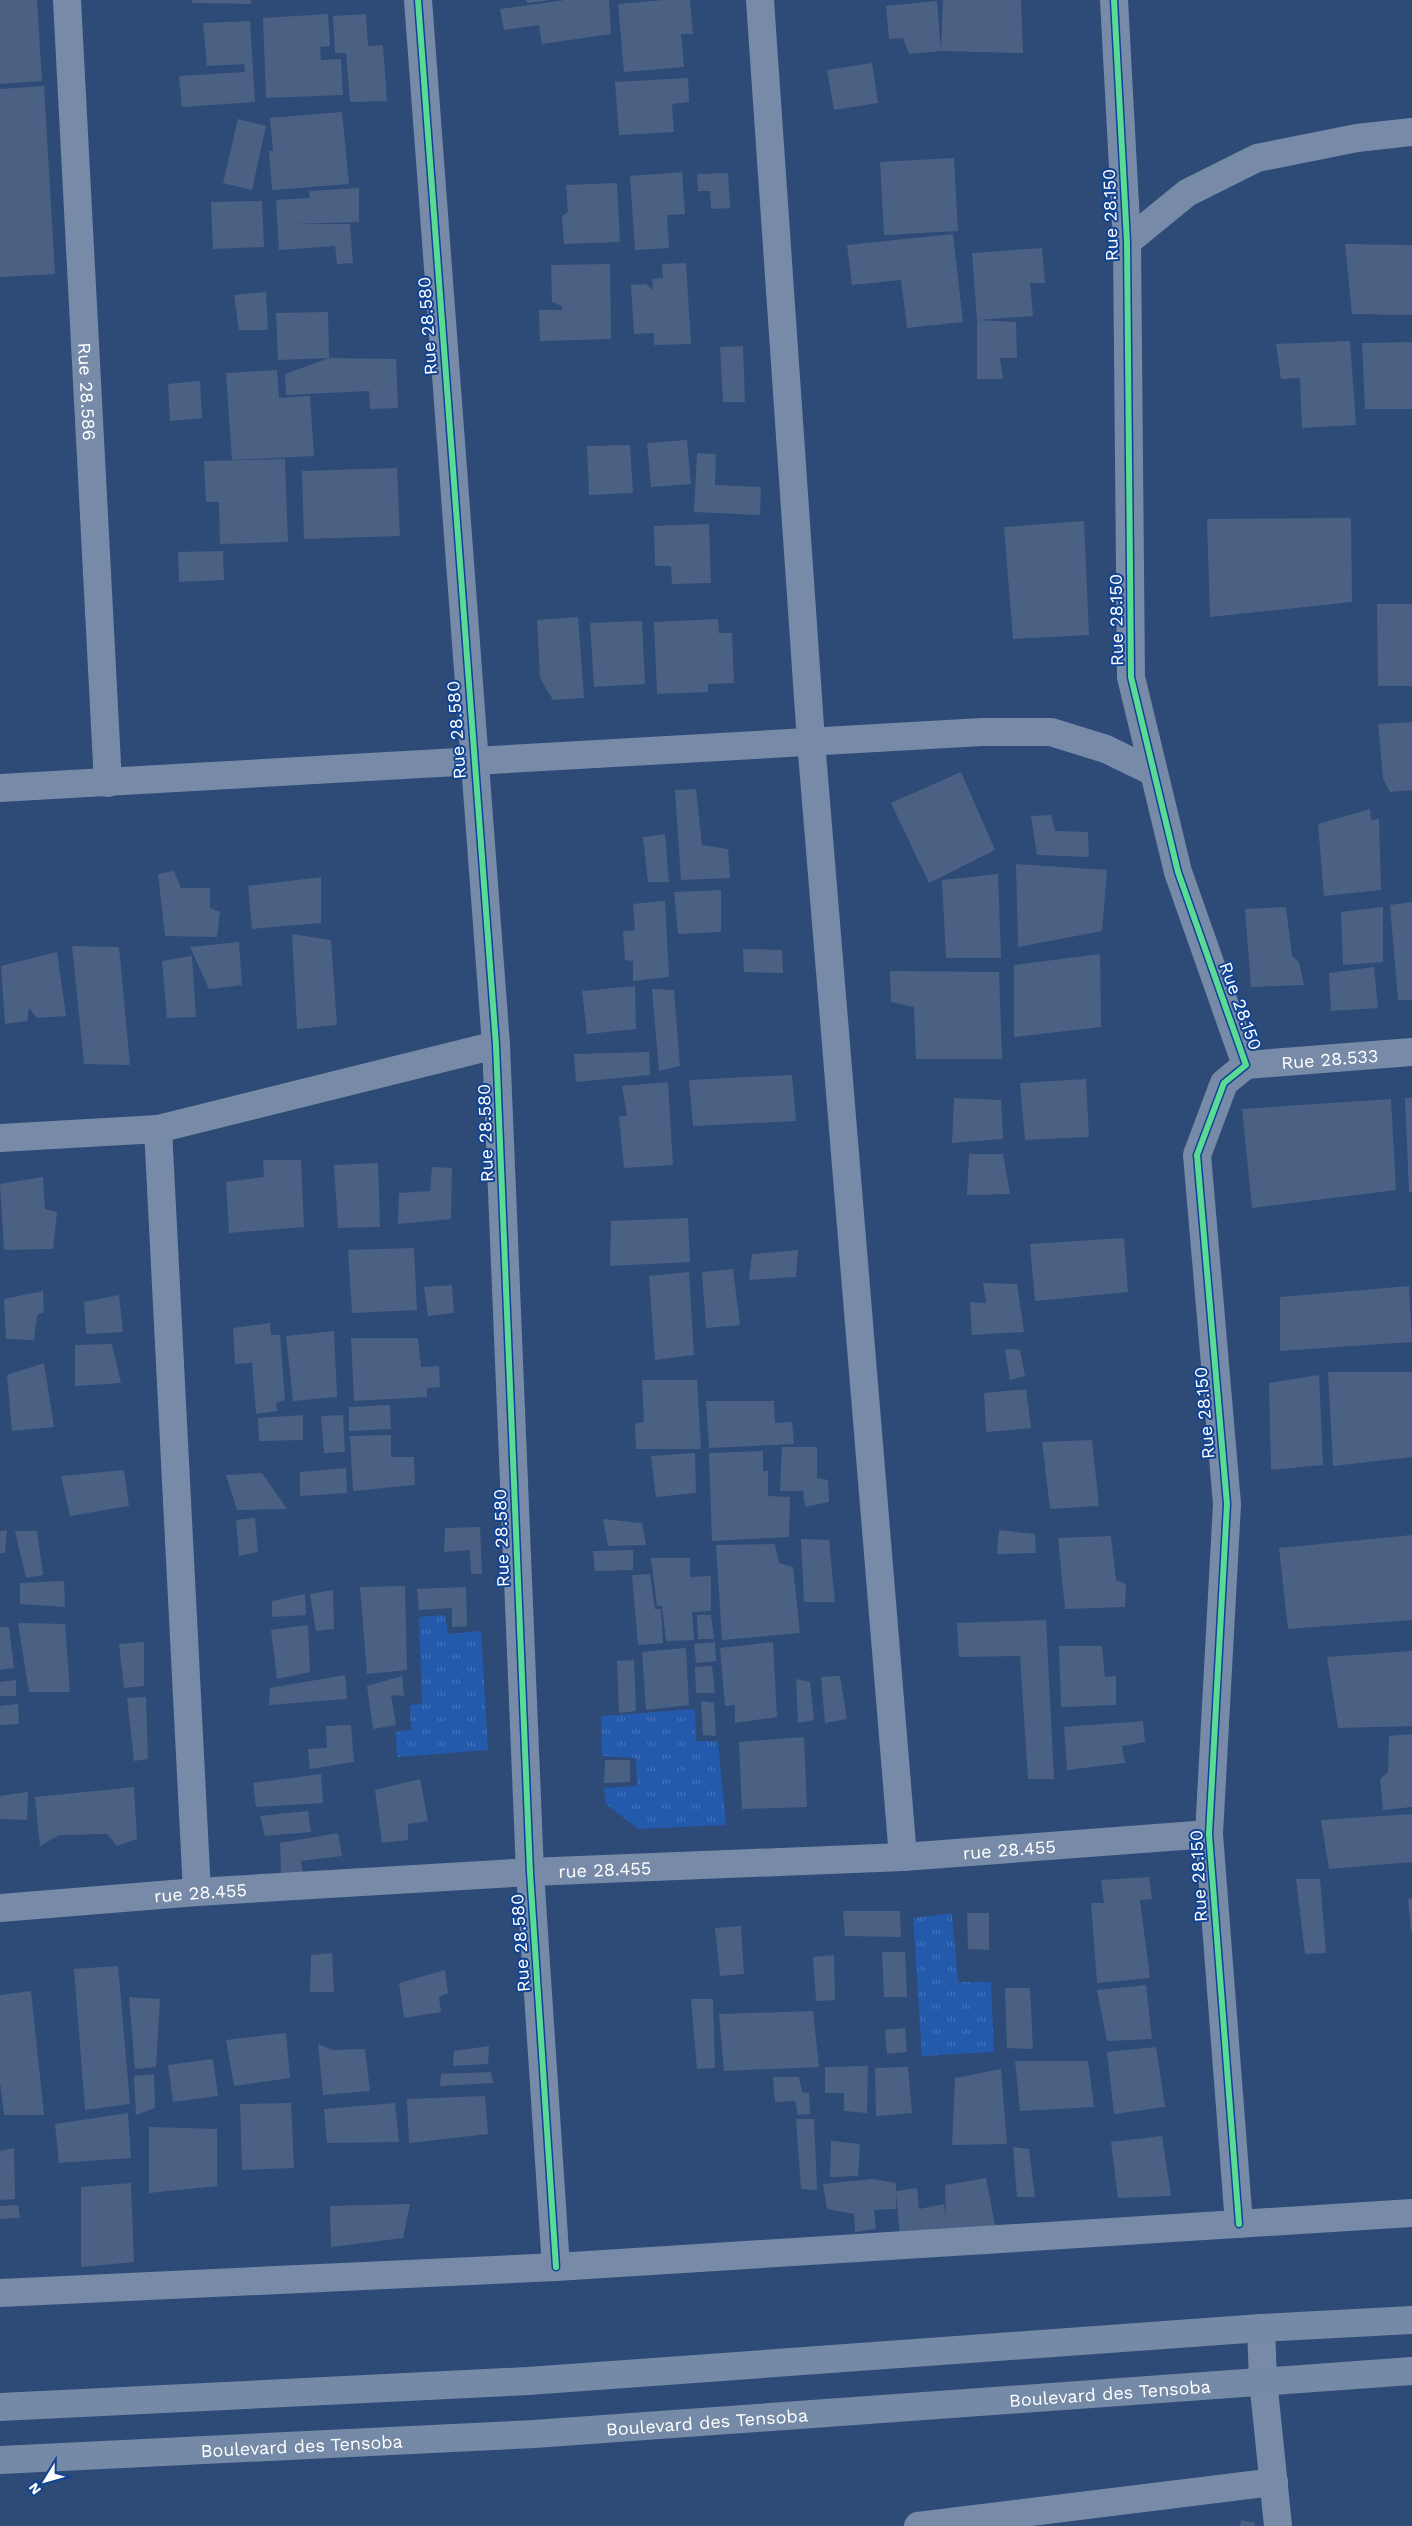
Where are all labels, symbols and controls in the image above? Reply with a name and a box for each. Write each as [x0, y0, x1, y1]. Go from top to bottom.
street label: Rue 28.150 [1098, 168, 1122, 262]
street label: Rue 28.580 [413, 276, 441, 376]
street label: Rue 28.586 [74, 342, 101, 441]
street label: Rue 28.150 [1105, 574, 1127, 666]
street label: Rue 28.580 [442, 680, 470, 780]
street label: Rue 28.150 [1215, 959, 1267, 1053]
street label: Rue 28.533 [1280, 1044, 1379, 1073]
street label: Rue 28.580 [473, 1083, 497, 1183]
street label: Rue 28.150 [1190, 1366, 1218, 1460]
street label: Rue 28.580 [489, 1488, 513, 1588]
street label: Rue 28.150 [1185, 1829, 1211, 1923]
street label: rue 28.455 [962, 1835, 1056, 1863]
street label: rue 28.455 [558, 1857, 652, 1881]
street label: rue 28.455 [153, 1879, 247, 1906]
street label: Rue 28.580 [506, 1893, 534, 1993]
street label: Boulevard des Tensoba [1008, 2375, 1212, 2410]
street label: Boulevard des Tensoba [605, 2404, 809, 2439]
street label: Boulevard des Tensoba [200, 2430, 403, 2461]
north arrow [20, 2456, 70, 2506]
text: N [25, 2480, 44, 2498]

